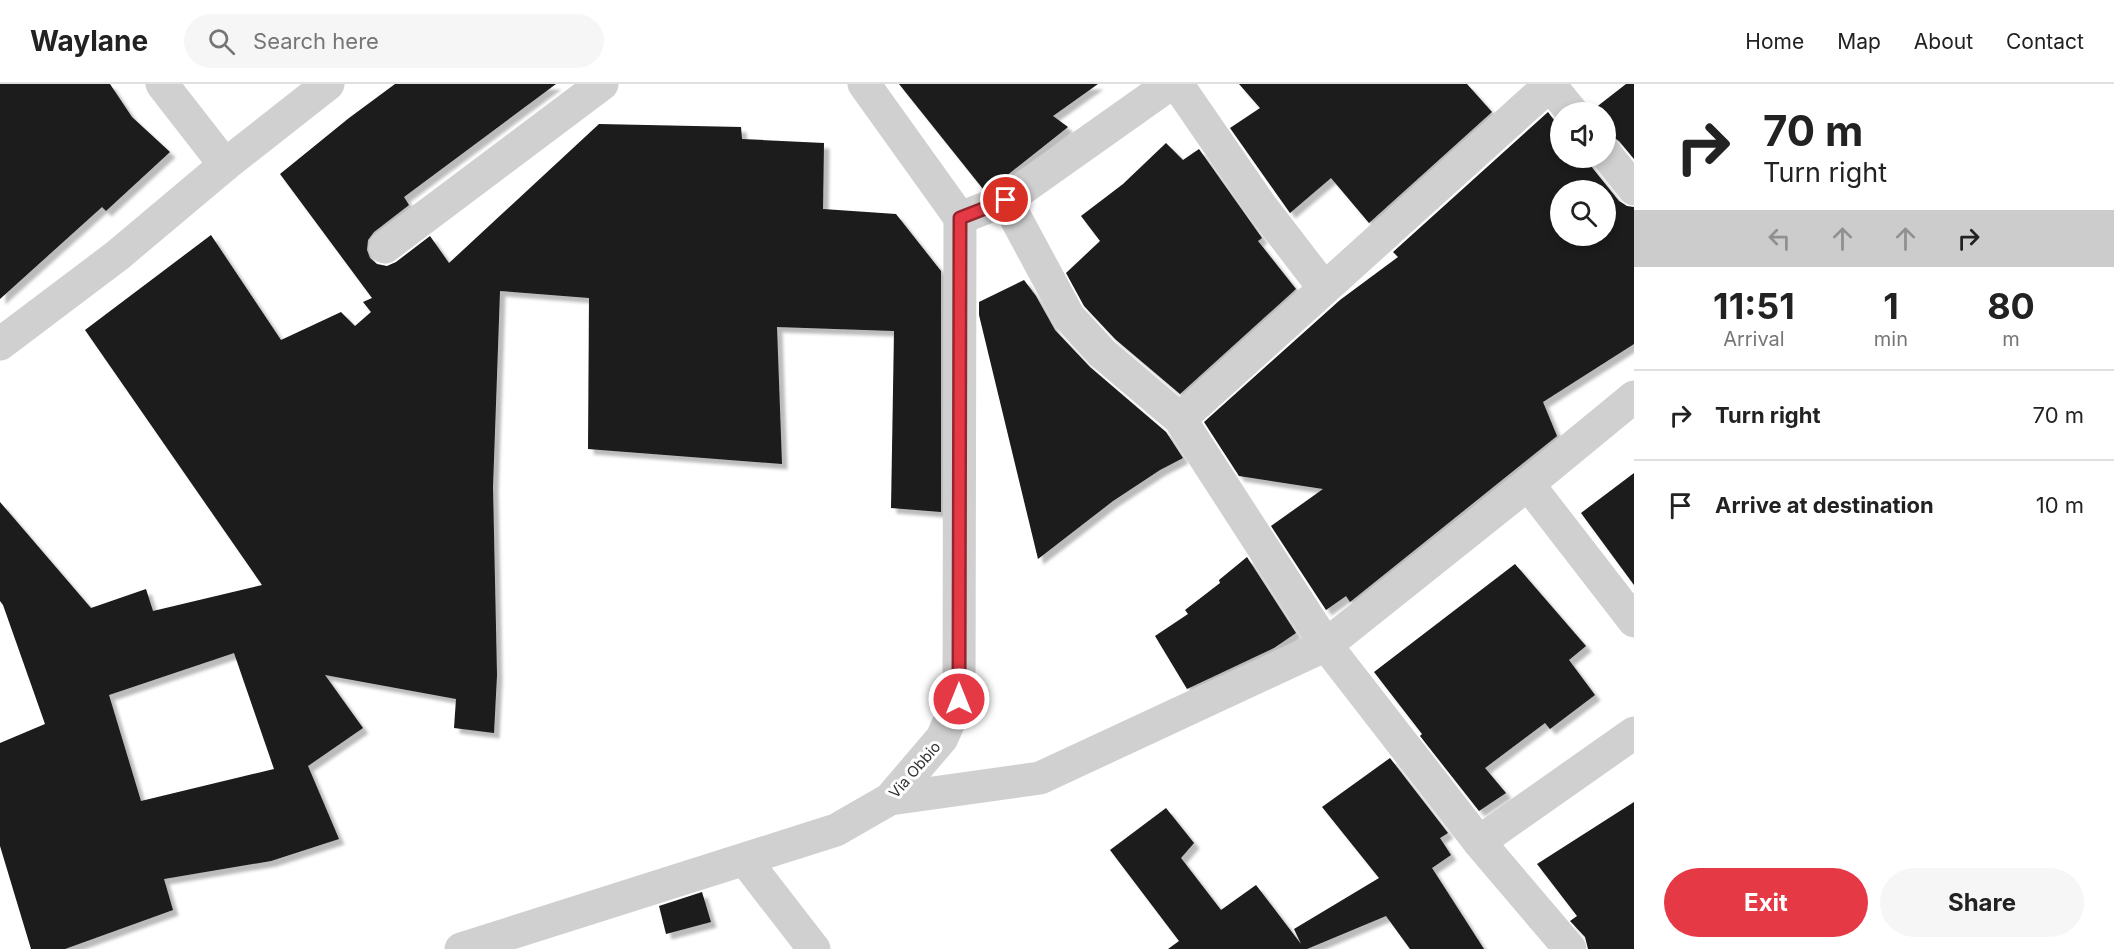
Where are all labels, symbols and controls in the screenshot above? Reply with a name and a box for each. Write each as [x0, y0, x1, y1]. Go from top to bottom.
search box [184, 14, 604, 68]
text: Waylane [30, 24, 148, 58]
icon: search [205, 25, 238, 58]
text: Search here [253, 28, 379, 54]
text: Home [1745, 29, 1804, 54]
text: Map [1837, 29, 1881, 54]
text: About [1914, 29, 1973, 54]
text: Contact [2006, 29, 2084, 54]
map controls [1550, 102, 1616, 246]
button: sound [1550, 102, 1616, 168]
text: 70 m [1763, 105, 1863, 156]
icon: right [1664, 108, 1742, 186]
text: Turn right [1763, 156, 1887, 189]
pin [980, 174, 1031, 225]
button: search [1550, 180, 1616, 246]
icon: arrive [989, 183, 1022, 216]
icon: left [1763, 222, 1796, 255]
icon: ahead [1826, 222, 1859, 255]
icon: ahead [1889, 222, 1922, 255]
icon: right [1952, 222, 1985, 255]
text: 11:51 [1713, 284, 1795, 328]
text: 1 [1883, 284, 1899, 328]
text: 80 [1987, 284, 2035, 328]
text: Arrival [1723, 327, 1785, 351]
text: min [1874, 327, 1908, 351]
text: m [2002, 327, 2020, 351]
icon: right [1664, 399, 1697, 432]
text: Turn right [1715, 402, 1821, 428]
text: 70 m [2033, 402, 2084, 428]
icon: arrive [1664, 489, 1697, 522]
text: Arrive at destination [1715, 492, 1934, 518]
text: 10 m [2036, 492, 2084, 518]
position arrow [927, 667, 991, 731]
street label: Via Obbio [885, 737, 944, 802]
button: Exit [1664, 868, 1868, 937]
button: Share [1880, 868, 2084, 937]

